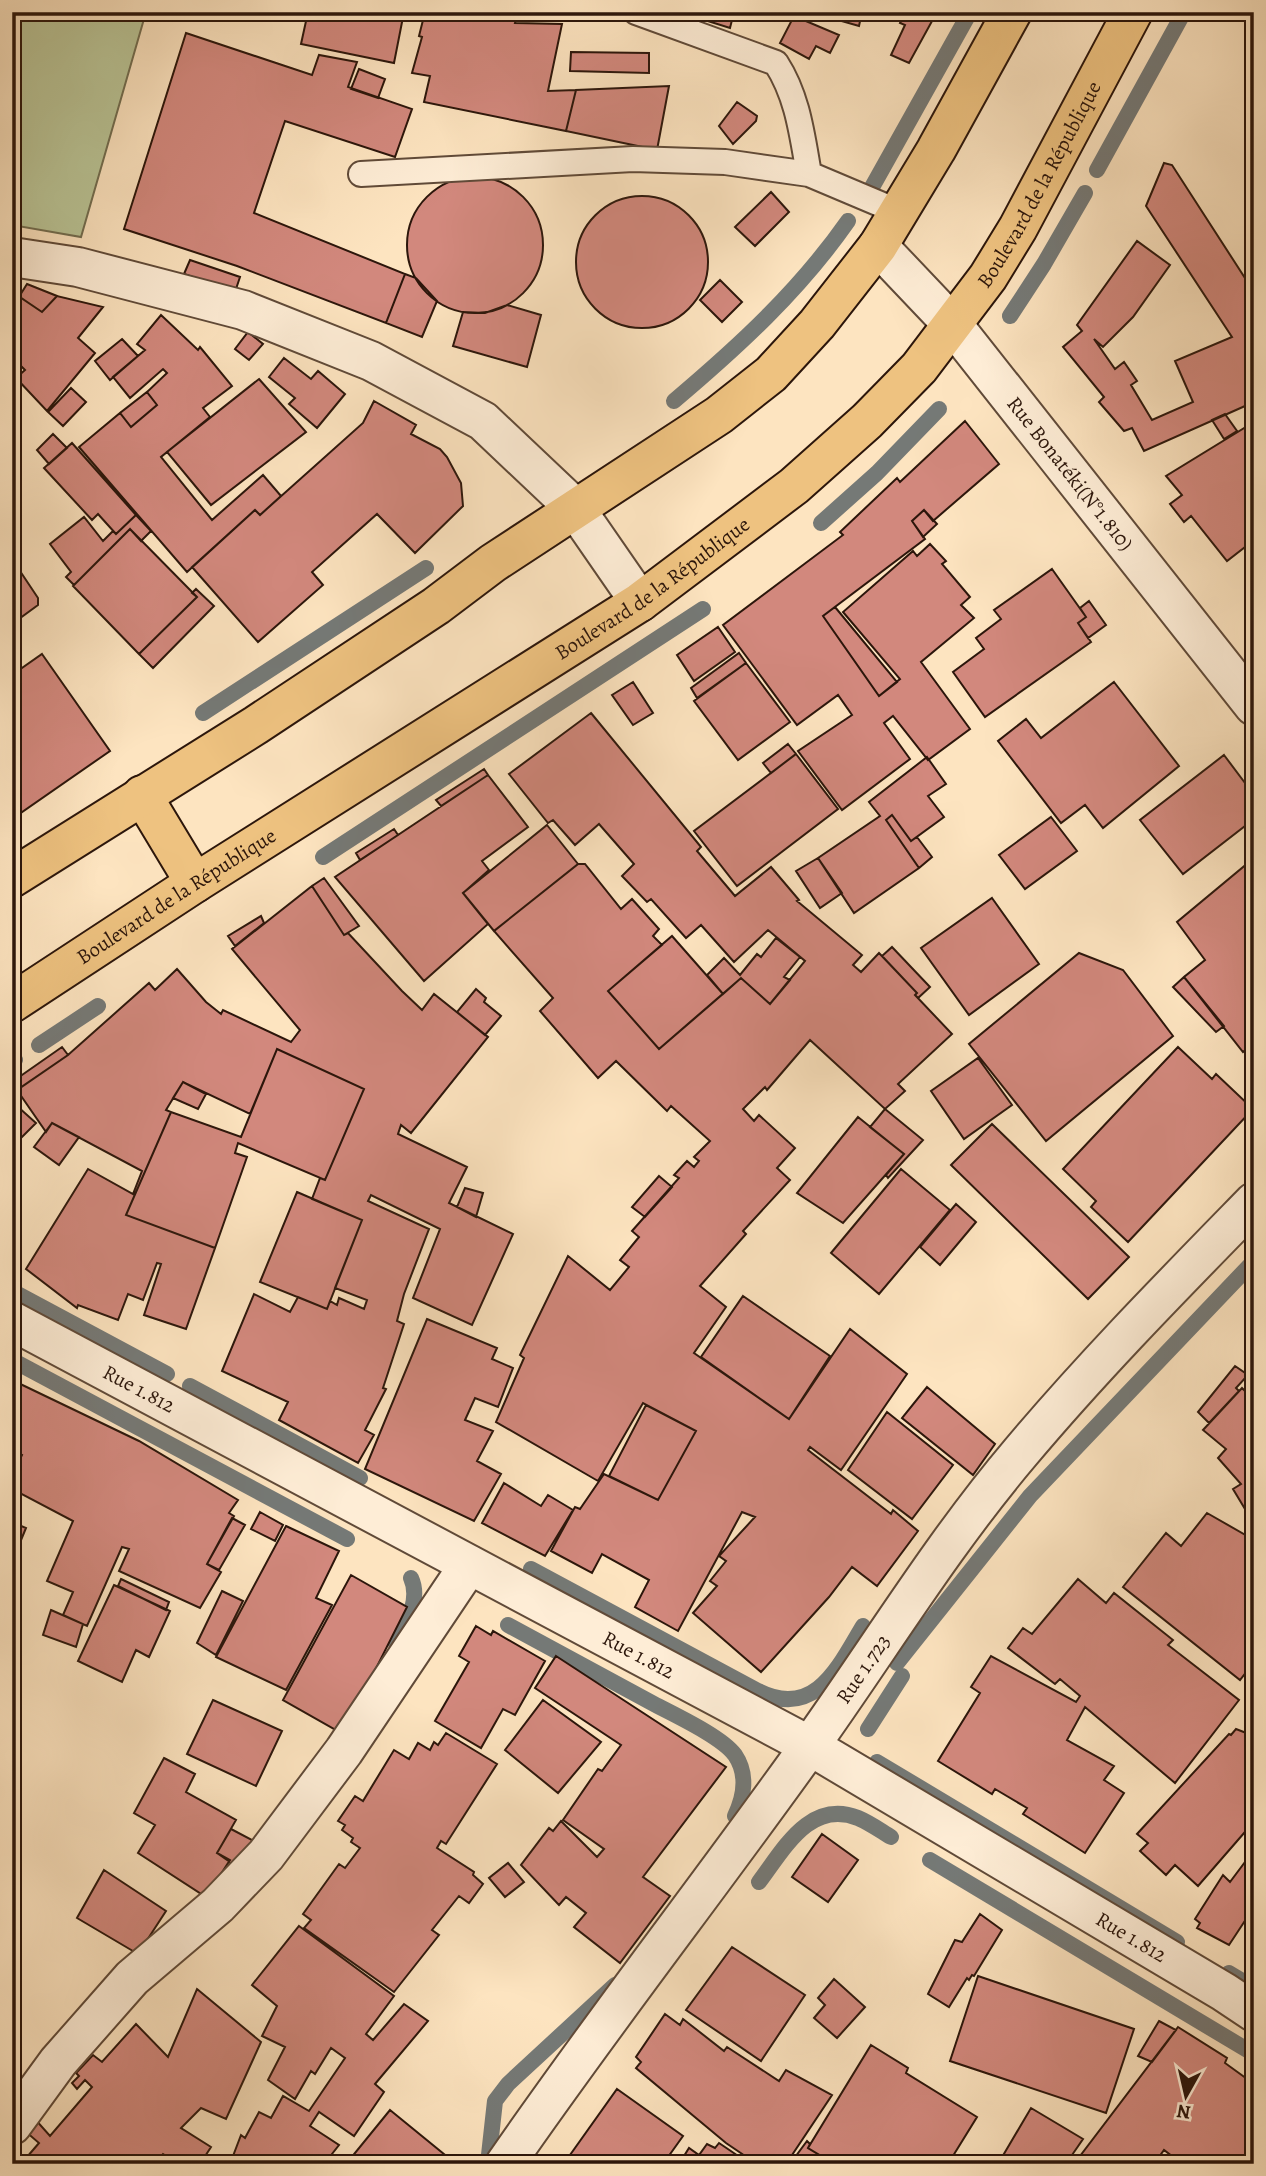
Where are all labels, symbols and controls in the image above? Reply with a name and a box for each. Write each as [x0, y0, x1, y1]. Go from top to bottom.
street label: Boulevard de la République [971, 76, 1108, 294]
street label: Rue Bonatéki(N°1.810) [1001, 390, 1140, 556]
street label: Boulevard de la République [549, 510, 755, 666]
street label: Boulevard de la République [71, 821, 281, 971]
street label: Rue 1.812 [98, 1358, 180, 1419]
street label: Rue 1.812 [598, 1624, 680, 1685]
street label: Rue 1.723 [829, 1629, 897, 1709]
street label: Rue 1.812 [1091, 1905, 1172, 1969]
north arrow [1150, 2060, 1220, 2130]
text: N [1175, 2098, 1192, 2126]

